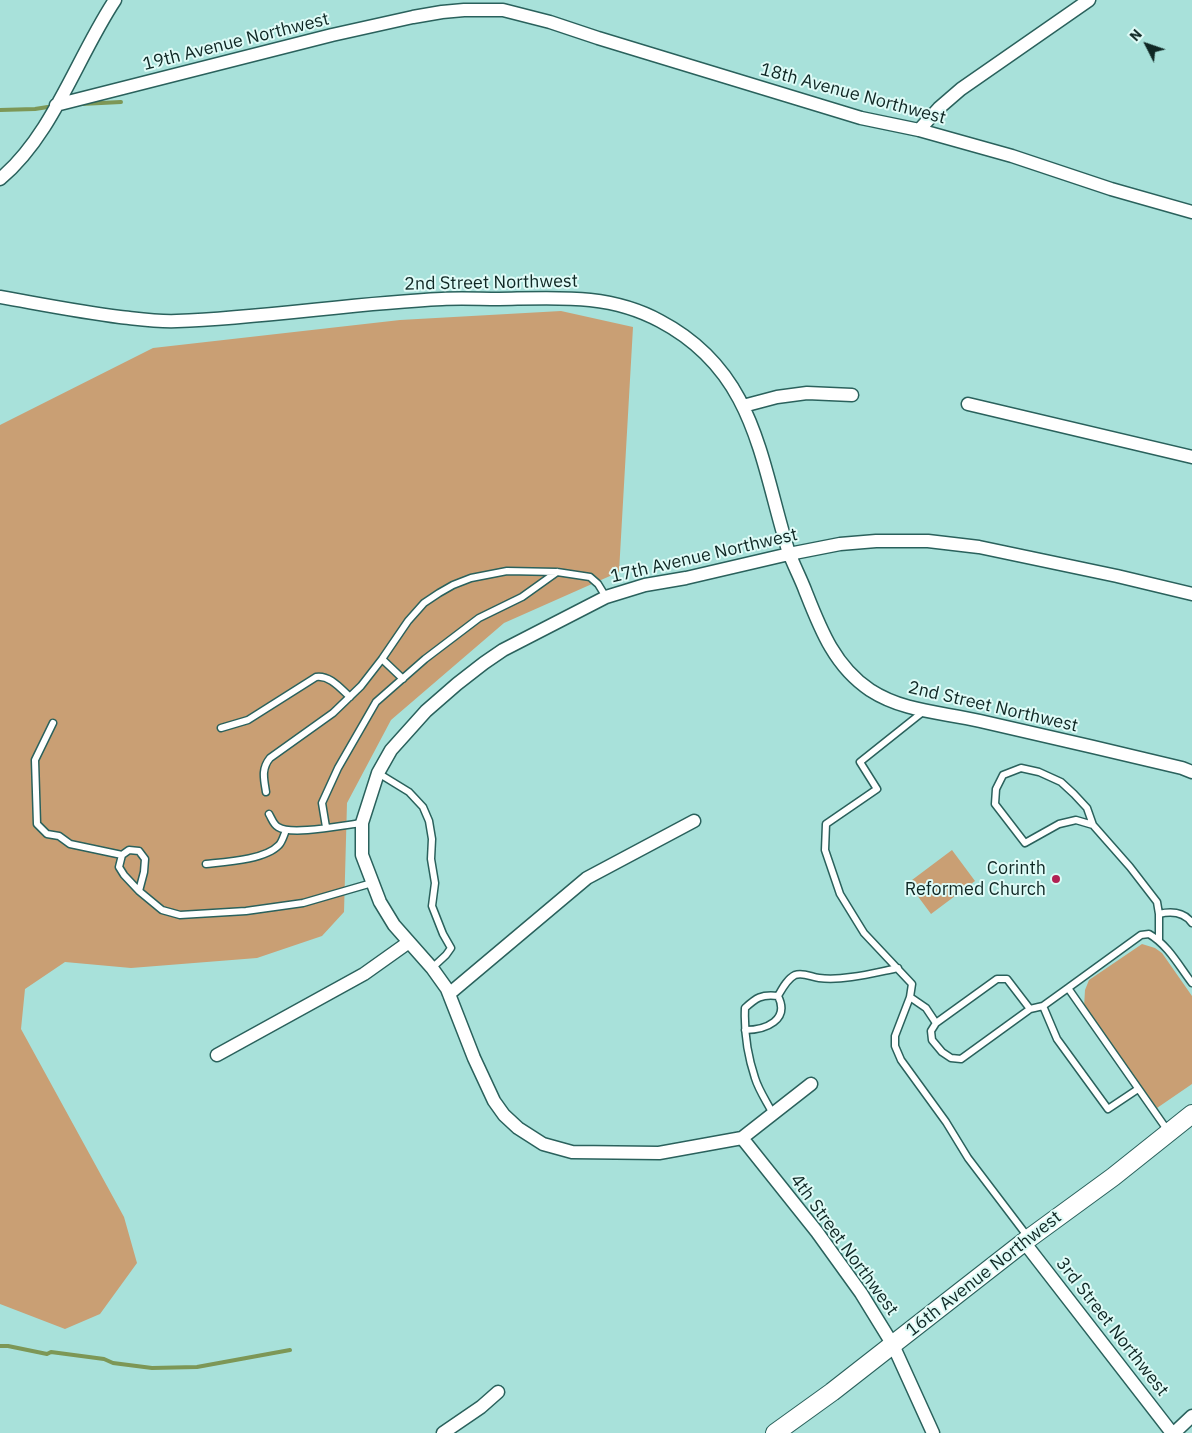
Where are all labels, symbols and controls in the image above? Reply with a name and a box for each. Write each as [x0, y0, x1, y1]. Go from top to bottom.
street label: 19th Avenue Northwest [141, 8, 331, 76]
north arrow [1122, 20, 1172, 70]
text: N [1126, 25, 1146, 45]
street label: 18th Avenue Northwest [758, 59, 948, 129]
street label: 2nd Street Northwest [404, 271, 578, 295]
street label: 17th Avenue Northwest [608, 524, 800, 588]
street label: 2nd Street Northwest [906, 677, 1080, 737]
place label: Corinth Reformed Church [905, 858, 1046, 901]
marker: Corinth Reformed Church [1050, 873, 1062, 885]
street label: 4th Street Northwest [785, 1170, 903, 1320]
street label: 16th Avenue Northwest [902, 1207, 1066, 1341]
street label: 3rd Street Northwest [1051, 1253, 1173, 1401]

